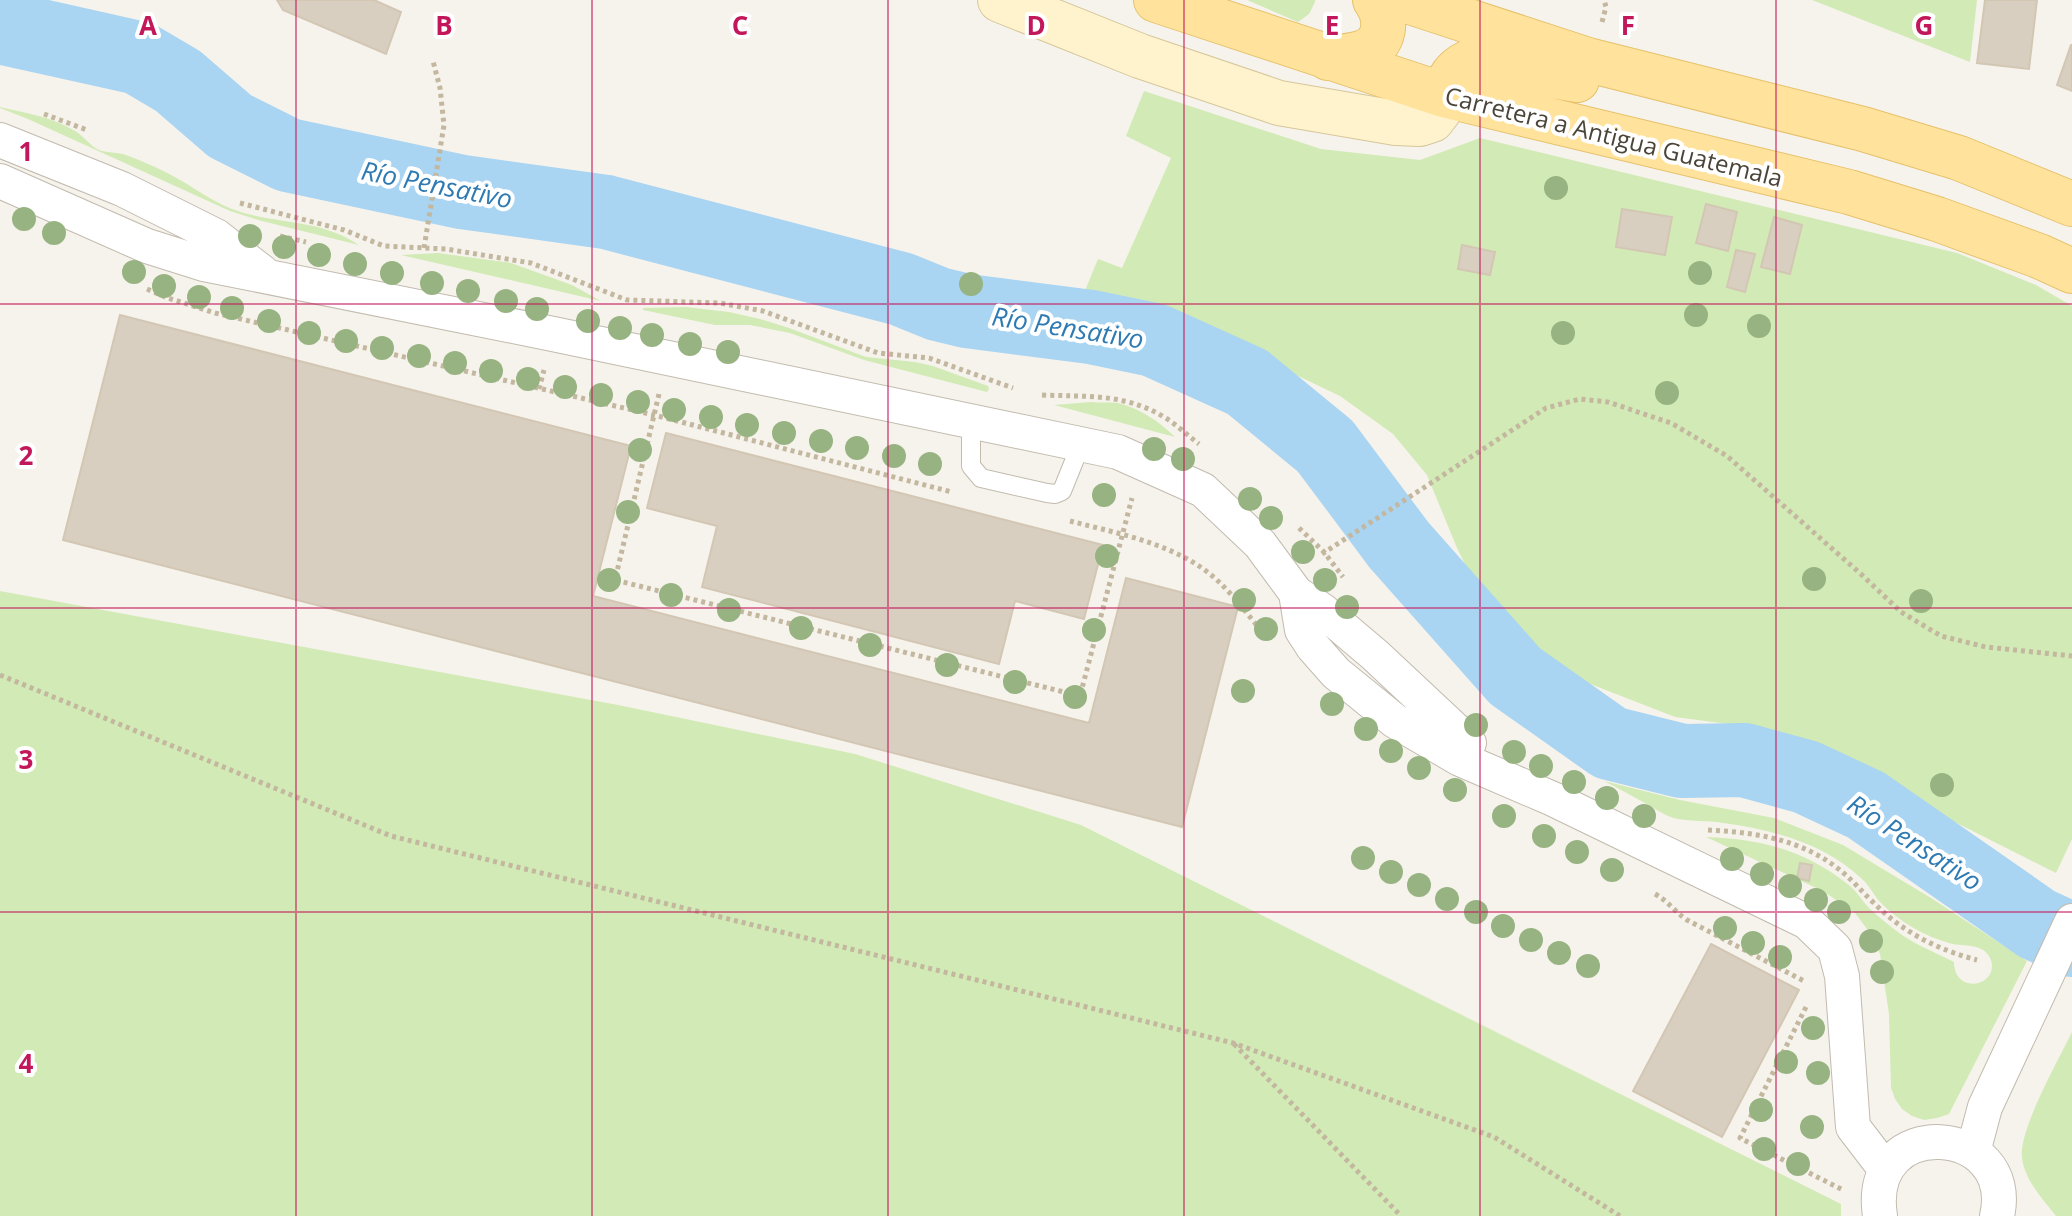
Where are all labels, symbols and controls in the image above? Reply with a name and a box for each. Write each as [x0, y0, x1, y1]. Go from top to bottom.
text: A [139, 7, 157, 43]
text: B [435, 7, 453, 43]
text: C [732, 7, 748, 43]
text: D [1026, 7, 1046, 43]
text: E [1325, 7, 1339, 43]
text: F [1621, 7, 1635, 43]
text: G [1915, 7, 1933, 43]
street label: Carretera a Antigua Guatemala [1442, 78, 1786, 194]
text: 1 [19, 133, 33, 169]
water label: Río Pensativo [358, 152, 516, 216]
water label: Río Pensativo [990, 297, 1146, 357]
text: 2 [19, 437, 34, 473]
text: 3 [19, 741, 33, 777]
water label: Río Pensativo [1841, 785, 1989, 899]
text: 4 [19, 1045, 34, 1081]

